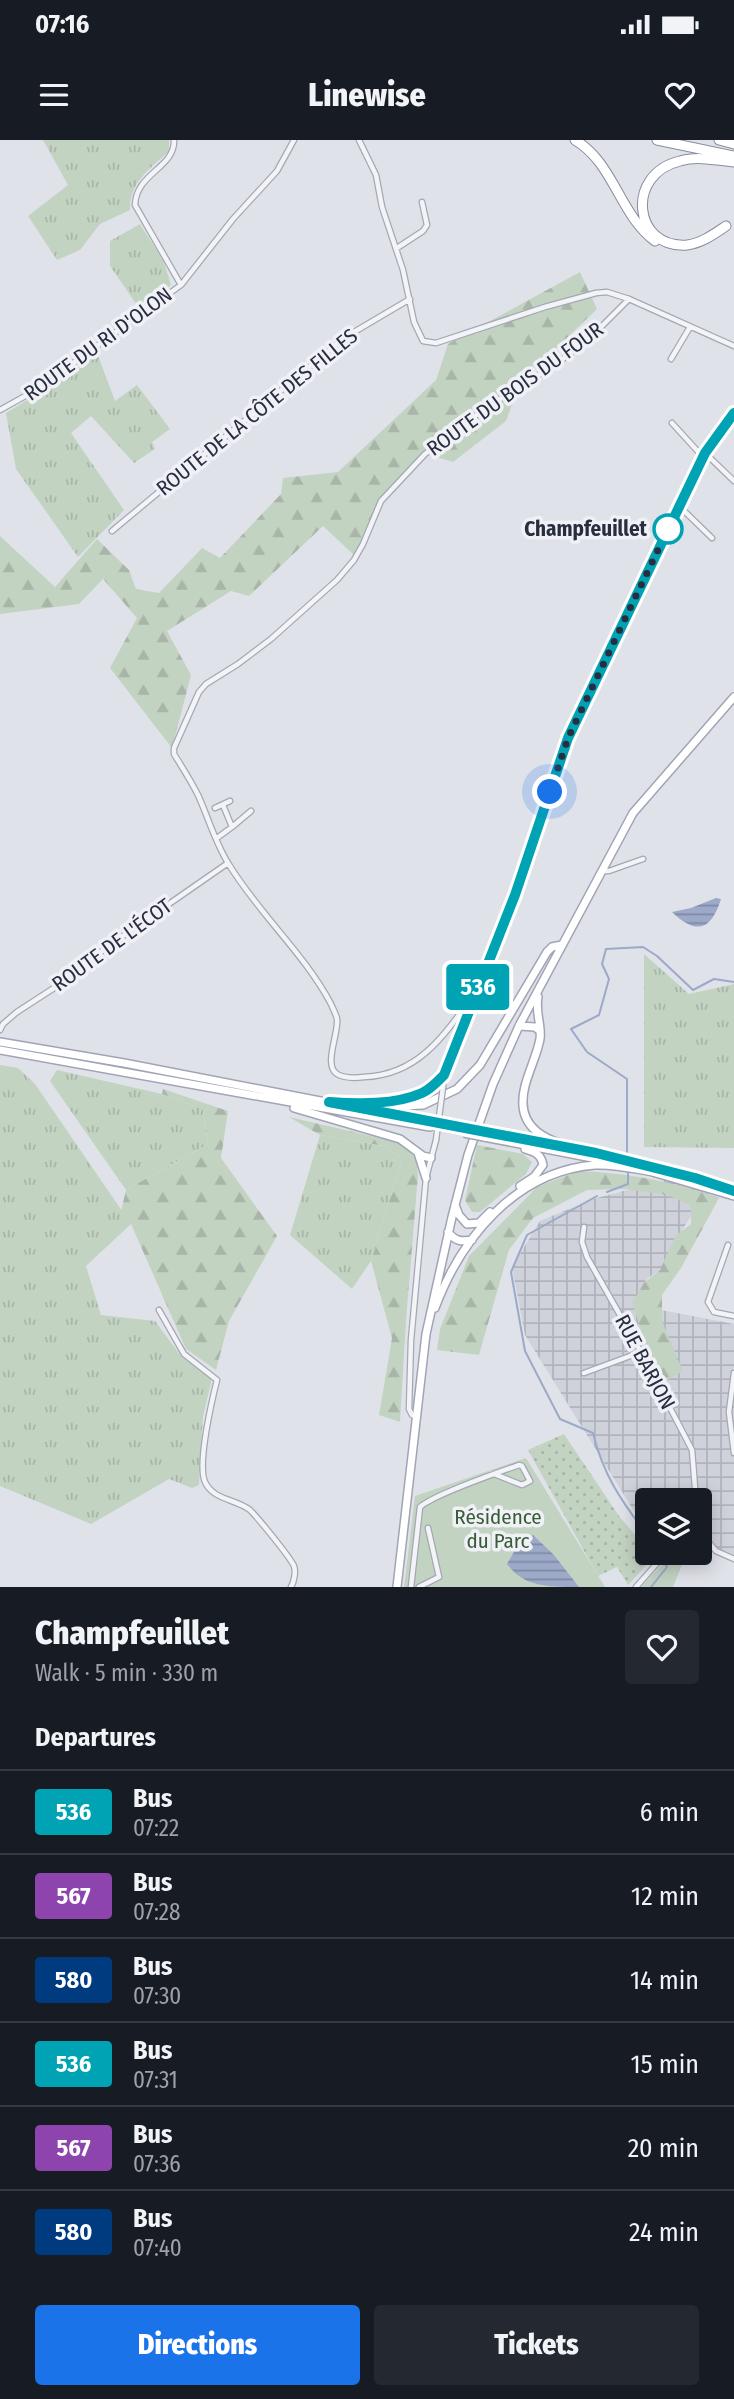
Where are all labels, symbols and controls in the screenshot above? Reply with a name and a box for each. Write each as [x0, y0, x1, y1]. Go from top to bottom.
text: 07:16 [35, 9, 89, 40]
icon: menu [35, 76, 73, 114]
text: Linewise [308, 76, 426, 114]
icon: heart [661, 76, 699, 114]
street label: ROUTE DU RI D'OLON [19, 282, 177, 406]
street label: ROUTE DU BOIS DU FOUR [422, 316, 609, 462]
street label: ROUTE DE LA CÔTE DES FILLES [151, 323, 363, 501]
marker: Champfeuillet [653, 514, 683, 544]
place label: Champfeuillet [524, 516, 648, 542]
your location [532, 774, 567, 809]
street label: ROUTE DE L'ÉCOT [47, 893, 177, 997]
line badge: 536 [438, 964, 518, 1010]
text: 536 [460, 973, 496, 1001]
street label: RUE BARJON [609, 1310, 681, 1414]
map controls [635, 1488, 712, 1565]
button: layers [635, 1488, 712, 1565]
park label: Résidence du Parc [454, 1504, 542, 1554]
button: heart [625, 1610, 699, 1684]
text: Champfeuillet [35, 1613, 229, 1653]
text: Walk · 5 min · 330 m [35, 1659, 218, 1687]
text: Departures [35, 1722, 156, 1753]
text: Bus [133, 1783, 172, 1814]
text: 6 min [640, 1797, 699, 1828]
text: 536 [56, 1798, 91, 1826]
text: 07:22 [133, 1814, 179, 1842]
text: Bus [133, 1867, 172, 1898]
text: 12 min [631, 1881, 699, 1912]
text: 567 [56, 1882, 91, 1910]
text: 07:28 [133, 1898, 180, 1926]
text: Bus [133, 1951, 172, 1982]
text: 14 min [630, 1965, 699, 1996]
text: 580 [55, 1966, 92, 1994]
text: 07:30 [133, 1982, 181, 2010]
text: Bus [133, 2035, 172, 2066]
text: 15 min [631, 2049, 699, 2080]
text: 536 [56, 2050, 91, 2078]
text: 07:31 [133, 2066, 178, 2094]
text: Bus [133, 2119, 172, 2150]
text: 20 min [628, 2133, 699, 2164]
text: 567 [56, 2134, 91, 2162]
text: 07:36 [133, 2150, 181, 2178]
text: Bus [133, 2203, 172, 2234]
text: 24 min [629, 2217, 699, 2248]
text: 580 [55, 2218, 92, 2246]
text: 07:40 [133, 2234, 182, 2262]
button: Directions [35, 2305, 360, 2385]
button: Tickets [374, 2305, 699, 2385]

